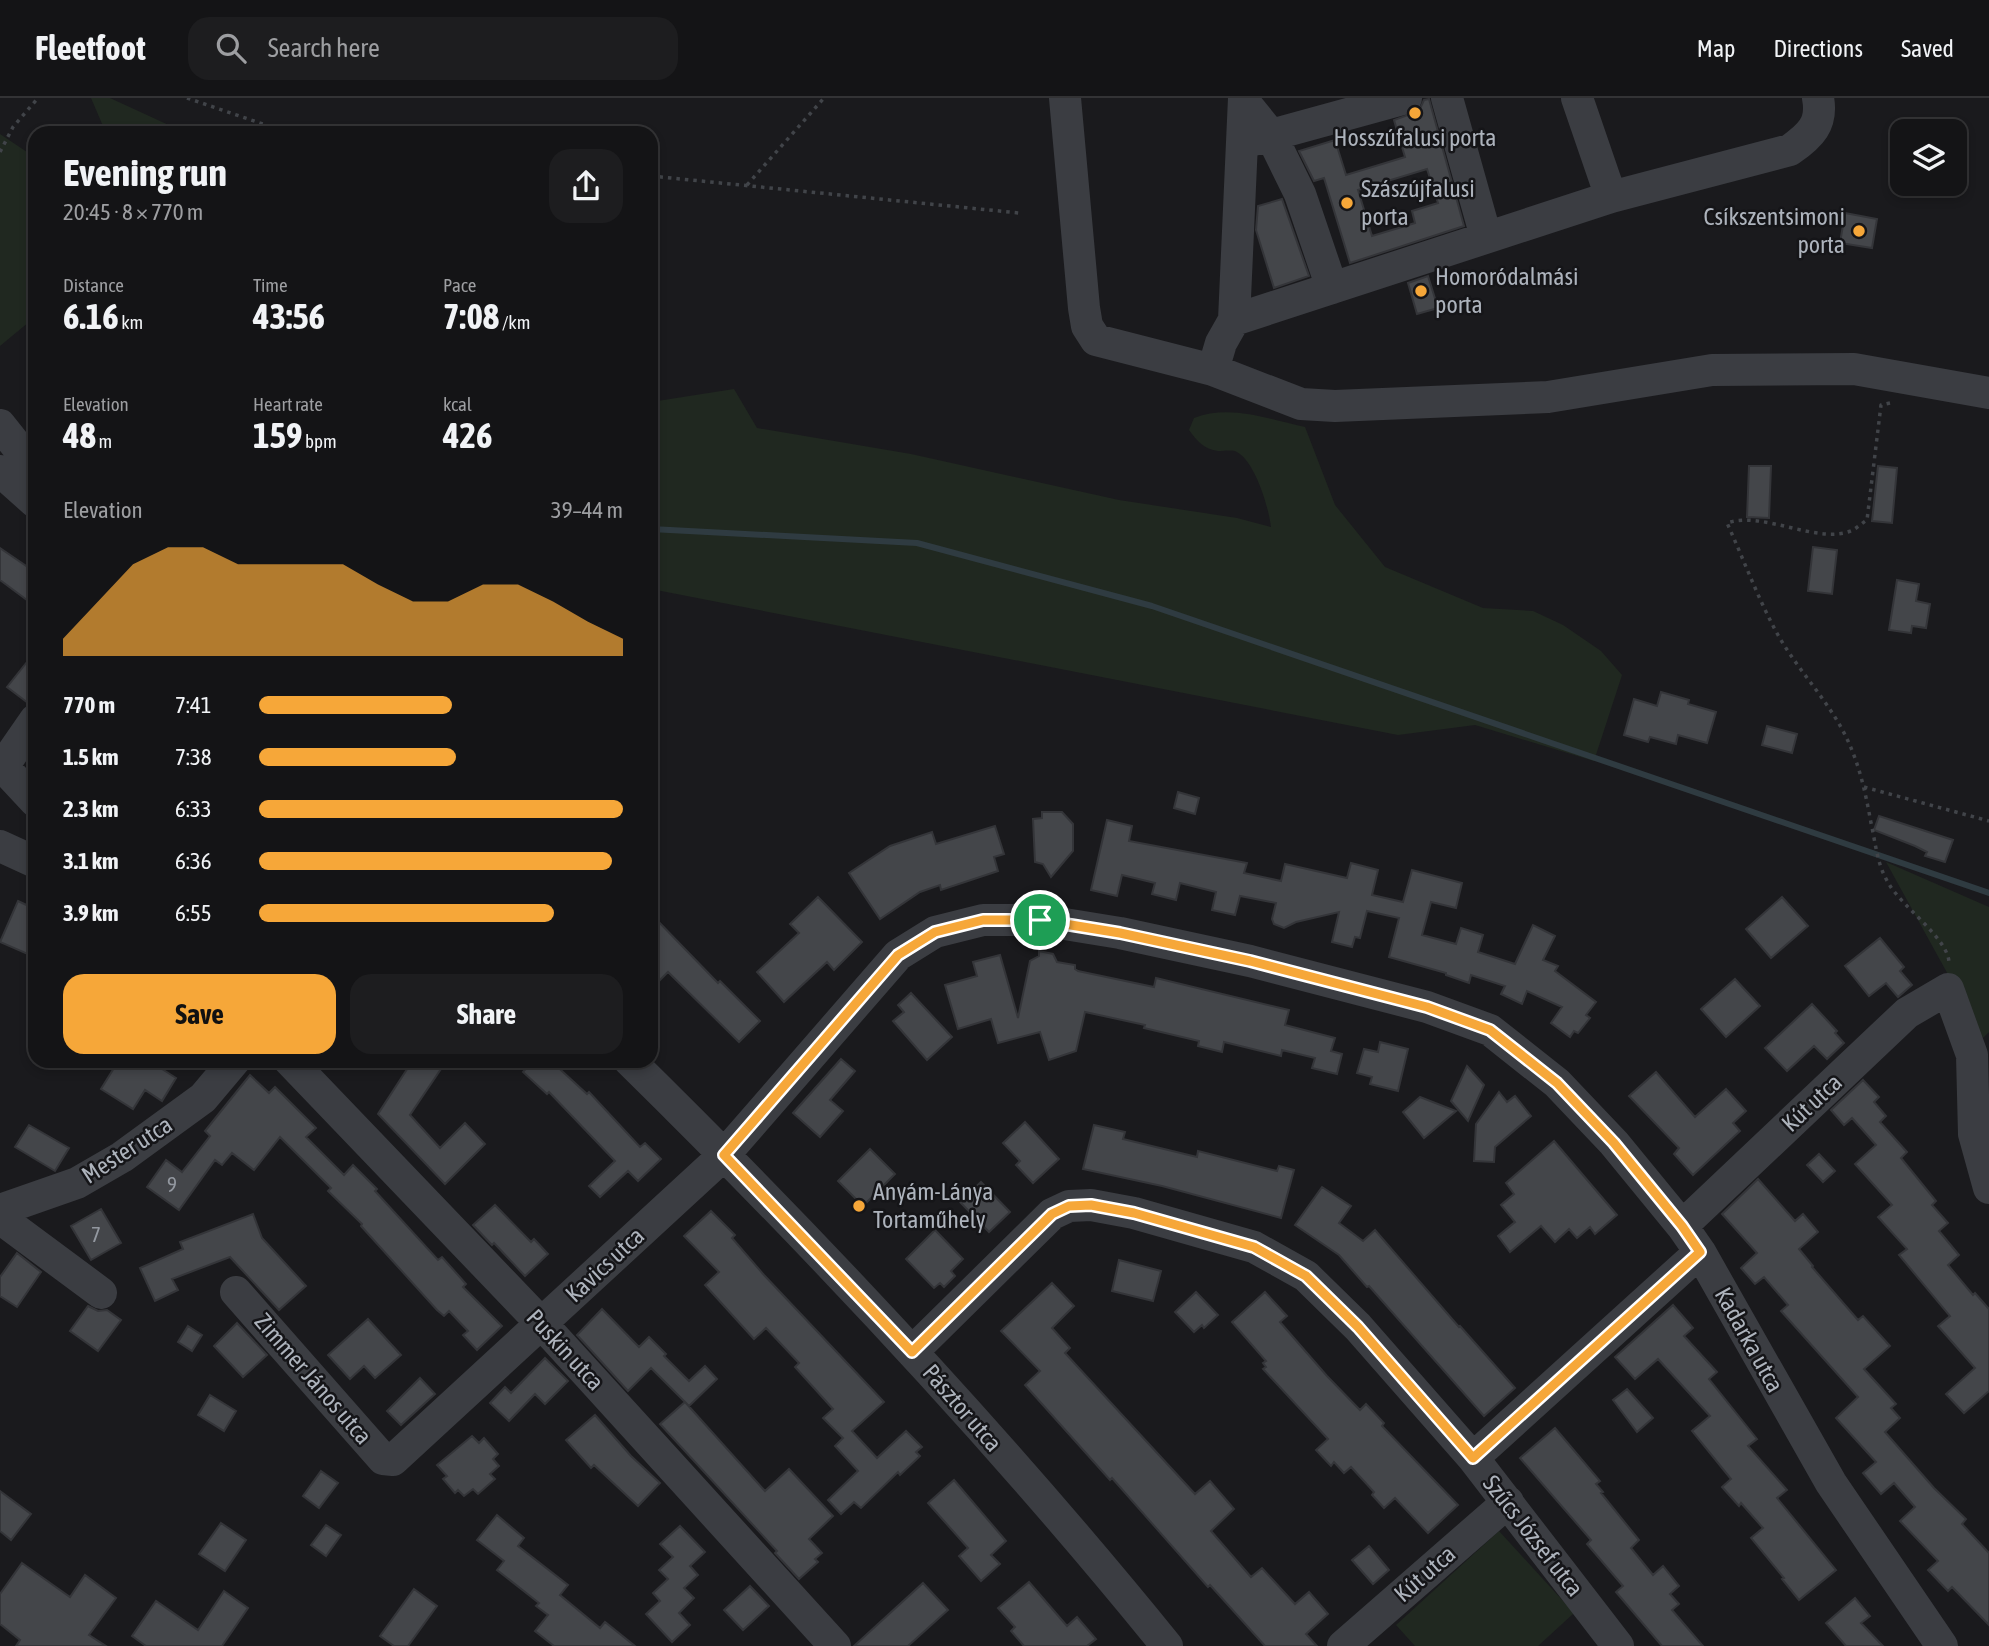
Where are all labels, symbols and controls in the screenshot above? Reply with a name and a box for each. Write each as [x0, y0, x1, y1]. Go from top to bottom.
search box [188, 17, 678, 80]
text: Fleetfoot [35, 29, 146, 67]
icon: search [212, 29, 250, 67]
text: Search here [268, 33, 380, 63]
text: Map [1697, 35, 1735, 62]
text: Directions [1773, 35, 1863, 62]
text: Saved [1901, 35, 1954, 62]
marker: Hosszúfalusi porta [1407, 105, 1423, 121]
map controls [1890, 119, 1967, 196]
button: layers [1890, 119, 1967, 196]
place label: Hosszúfalusi porta [1334, 124, 1496, 151]
button: share [549, 149, 623, 223]
text: Evening run [63, 151, 227, 194]
place label: Szászújfalusi porta [1361, 175, 1475, 230]
marker: Szászújfalusi porta [1339, 195, 1355, 211]
text: 20:45 · 8 × 770 m [63, 199, 203, 225]
place label: Csíkszentsimoni porta [1704, 203, 1845, 258]
marker: Csíkszentsimoni porta [1851, 223, 1867, 239]
place label: Homoródalmási porta [1435, 263, 1578, 318]
text: Distance [63, 274, 124, 296]
text: Time [253, 274, 288, 296]
text: Pace [443, 274, 476, 296]
marker: Homoródalmási porta [1413, 283, 1429, 299]
text: 6.16 [63, 296, 119, 336]
text: 43:56 [253, 296, 325, 336]
text: 7:08 [443, 296, 499, 336]
text: km [119, 311, 143, 333]
text: /km [499, 311, 530, 333]
text: Elevation [63, 393, 129, 415]
text: Heart rate [253, 393, 323, 415]
text: kcal [443, 393, 472, 415]
text: 48 [63, 415, 96, 455]
text: 159 [253, 415, 302, 455]
text: 426 [443, 415, 492, 455]
text: m [96, 430, 112, 452]
text: bpm [302, 430, 337, 452]
text: Elevation [63, 497, 143, 523]
text: 39–44 m [551, 497, 623, 523]
text: 770 m [63, 692, 115, 718]
text: 7:41 [175, 692, 212, 718]
text: 1.5 km [63, 744, 119, 770]
text: 7:38 [175, 744, 212, 770]
text: 2.3 km [63, 796, 119, 822]
text: 6:33 [175, 796, 212, 822]
text: 3.1 km [63, 848, 119, 874]
text: 6:36 [175, 848, 212, 874]
pin [1010, 890, 1070, 950]
text: 3.9 km [63, 900, 119, 926]
text: 6:55 [175, 900, 212, 926]
icon: arrive [1021, 901, 1059, 939]
button: Save [63, 974, 336, 1054]
button: Share [350, 974, 623, 1054]
street label: Kút utca [1776, 1068, 1847, 1137]
street label: Mester utca [77, 1111, 177, 1189]
house number: 9 [167, 1172, 177, 1196]
place label: Anyám-Lánya Tortaműhely [873, 1178, 993, 1233]
marker: Anyám-Lánya Tortaműhely [851, 1198, 867, 1214]
house number: 7 [91, 1222, 101, 1246]
street label: Kavics utca [560, 1222, 649, 1308]
street label: Kadarka utca [1710, 1283, 1789, 1397]
street label: Puskin utca [521, 1304, 609, 1396]
street label: Zimmer János utca [249, 1308, 377, 1449]
street label: Pásztor utca [917, 1359, 1007, 1457]
street label: Szűcs József utca [1478, 1470, 1589, 1601]
street label: Kút utca [1389, 1540, 1461, 1607]

